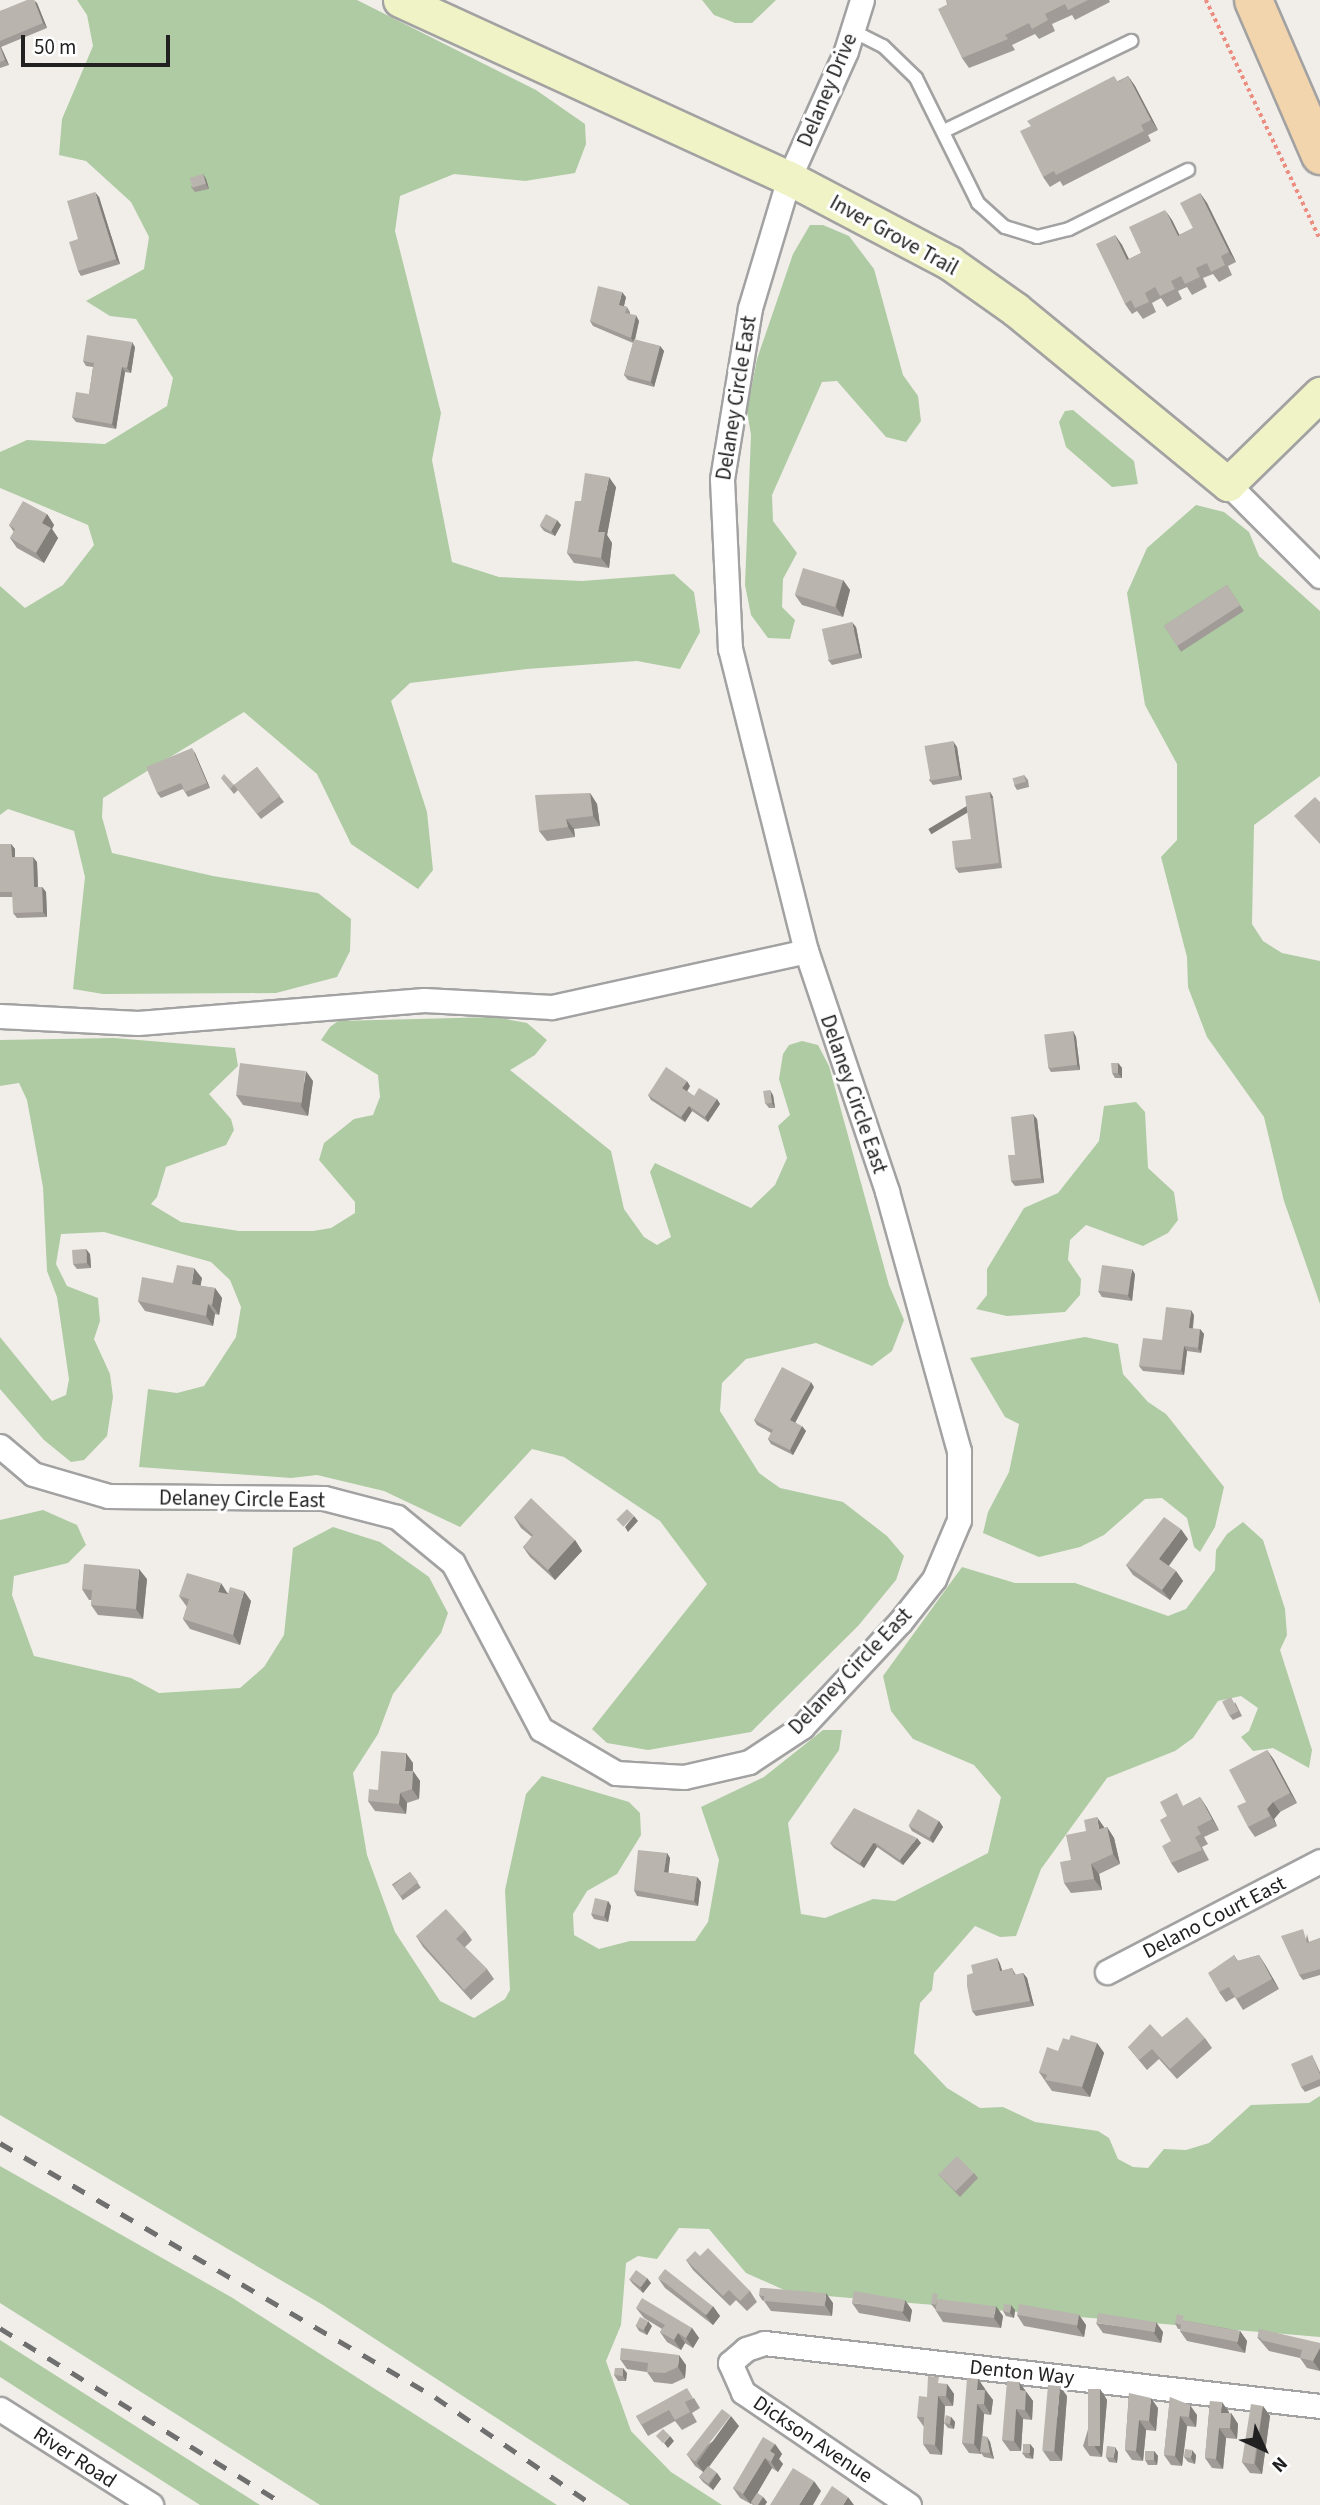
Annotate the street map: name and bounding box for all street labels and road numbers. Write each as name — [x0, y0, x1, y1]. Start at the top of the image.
street label: Delaney Drive — [792, 29, 862, 151]
street label: Inver Grove Trail — [826, 189, 962, 281]
street label: Delaney Circle East — [711, 314, 761, 482]
street label: Delaney Circle East — [815, 1011, 893, 1177]
street label: Delaney Circle East — [159, 1485, 325, 1513]
street label: Delaney Circle East — [783, 1602, 917, 1740]
street label: Delano Court East — [1138, 1870, 1290, 1964]
street label: Denton Way — [968, 2354, 1076, 2390]
street label: Dickson Avenue — [748, 2390, 878, 2488]
street label: River Road — [29, 2421, 121, 2493]

